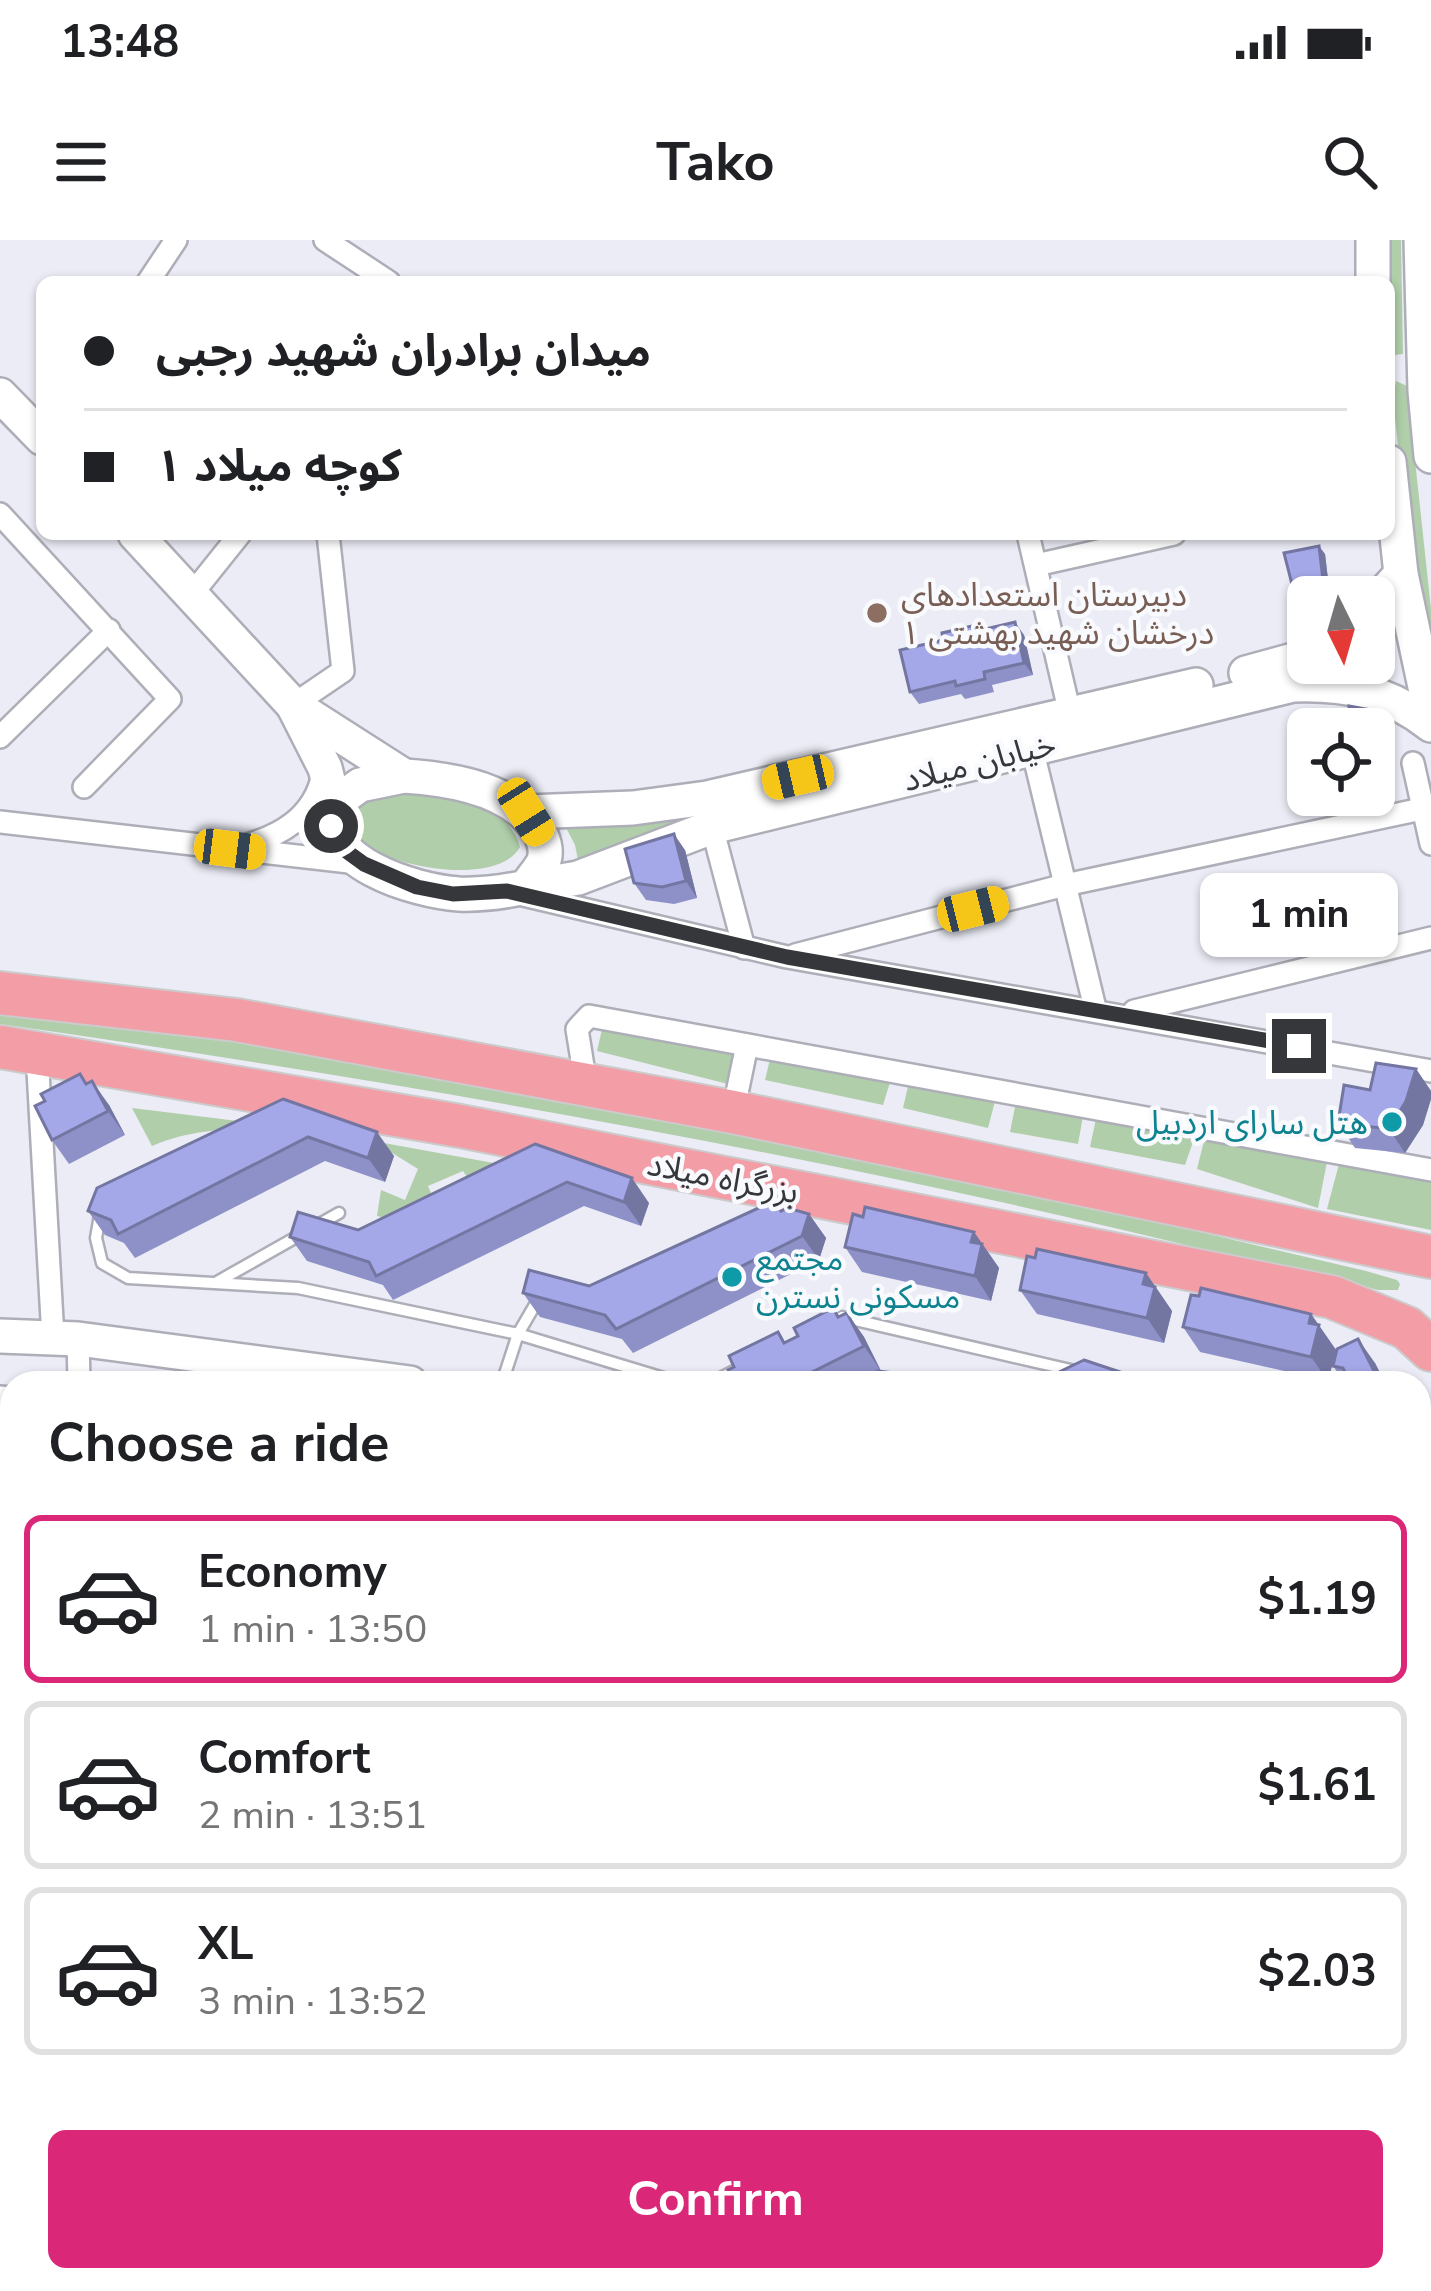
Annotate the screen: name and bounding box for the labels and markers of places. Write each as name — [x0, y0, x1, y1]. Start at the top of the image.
place label: دبیرستان استعدادهای درخشان شهید بهشتی ۱ — [901, 573, 1214, 656]
marker: دبیرستان استعدادهای درخشان شهید بهشتی ۱ — [864, 600, 890, 626]
place label: هتل سارای اردبیل — [1136, 1101, 1368, 1146]
marker: هتل سارای اردبیل — [1379, 1109, 1405, 1135]
place label: مجتمع مسکونی نسترن — [756, 1237, 960, 1320]
marker: مجتمع مسکونی نسترن — [719, 1264, 745, 1290]

